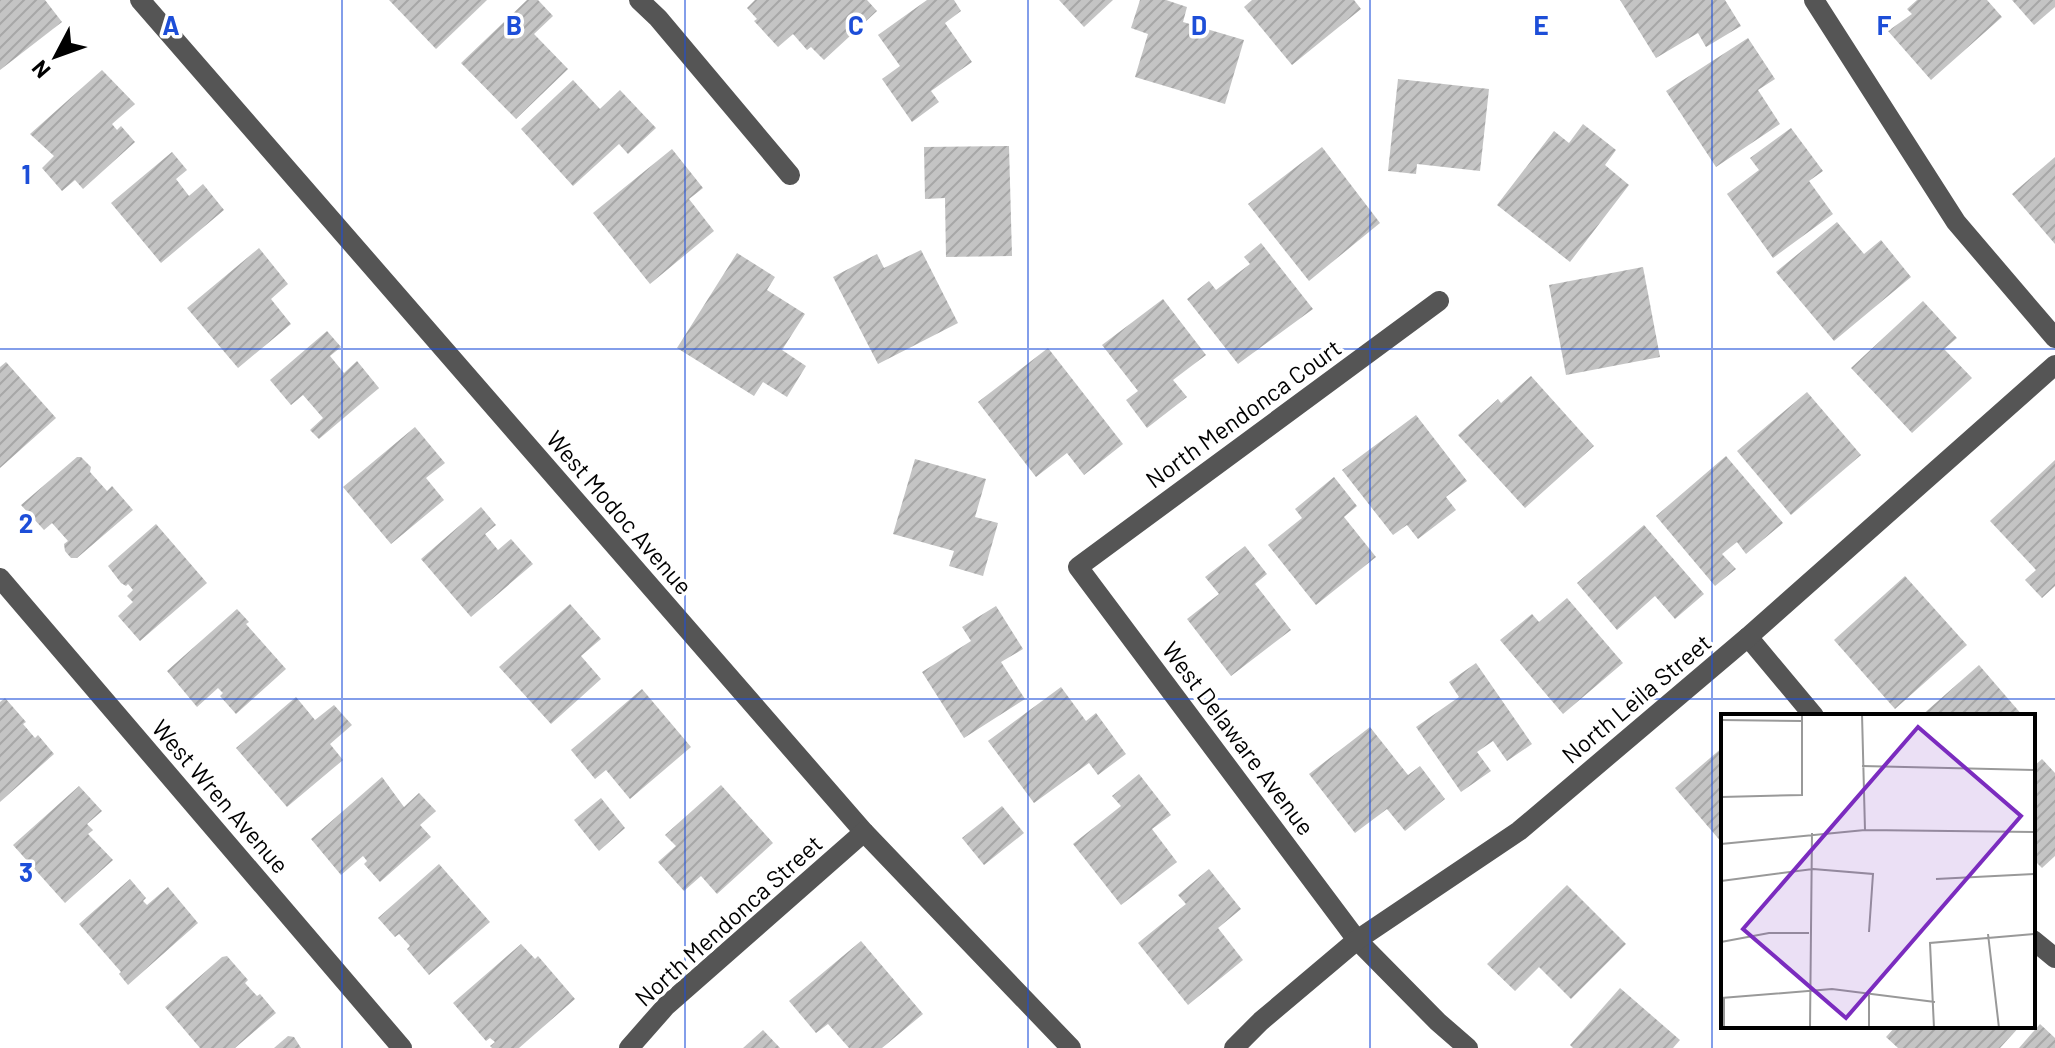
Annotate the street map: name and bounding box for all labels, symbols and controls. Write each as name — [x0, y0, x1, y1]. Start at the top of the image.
text: A — [162, 9, 180, 40]
text: B — [506, 9, 522, 40]
text: C — [848, 9, 864, 40]
text: D — [1191, 9, 1207, 40]
text: E — [1533, 9, 1549, 40]
text: F — [1877, 9, 1892, 40]
north arrow — [16, 16, 96, 96]
text: N — [26, 56, 55, 84]
text: 1 — [21, 158, 31, 189]
street label: North Mendonca Court — [1140, 332, 1346, 494]
street label: West Modoc Avenue — [541, 424, 699, 600]
text: 2 — [19, 507, 33, 538]
street label: North Leila Street — [1556, 627, 1716, 769]
street label: West Delaware Avenue — [1157, 636, 1321, 840]
street label: West Wren Avenue — [146, 713, 296, 879]
inset map — [1721, 714, 2035, 1028]
street label: North Mendonca Street — [629, 828, 827, 1012]
text: 3 — [19, 856, 33, 887]

